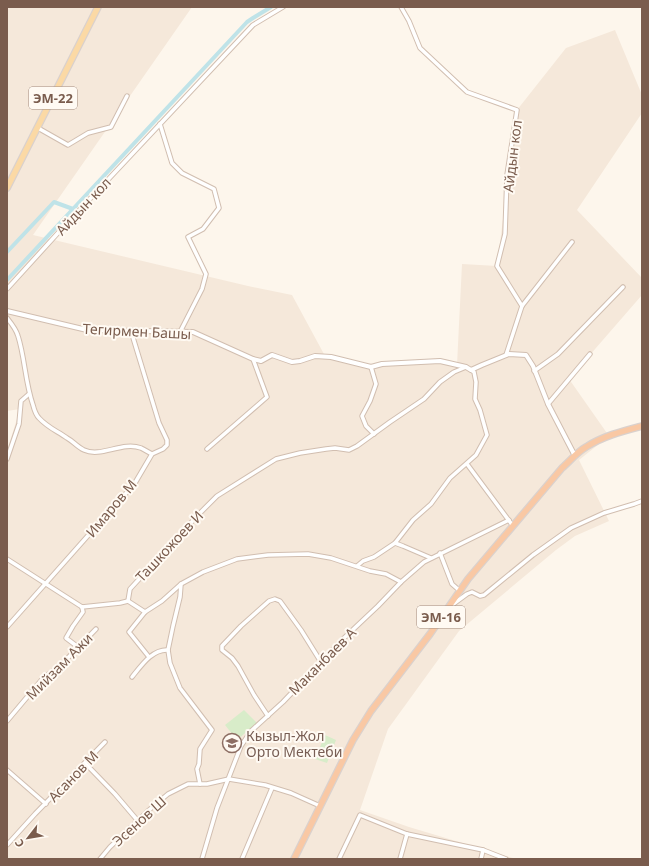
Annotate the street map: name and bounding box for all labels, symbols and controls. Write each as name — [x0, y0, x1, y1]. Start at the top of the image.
road number: ЭМ-22 — [29, 87, 77, 109]
street label: Айдын кол — [498, 119, 526, 193]
street label: Айдын кол — [51, 173, 115, 239]
street label: Тегирмен Башы — [82, 319, 192, 343]
street label: Имаров М — [81, 475, 141, 541]
street label: Ташкожоев И — [131, 506, 207, 586]
road number: ЭМ-16 — [417, 606, 465, 628]
street label: Маканбаев А — [284, 623, 360, 699]
street label: Мийзам Ажи — [21, 628, 97, 704]
place label: Кызыл-Жол Орто Мектеби — [246, 726, 342, 761]
school or university icon: Кызыл-Жол Орто Мектеби — [221, 732, 243, 754]
street label: Асанов М — [44, 746, 102, 806]
street label: Эсенов Ш — [108, 792, 170, 850]
north arrow — [8, 818, 48, 858]
text: С — [11, 836, 27, 850]

